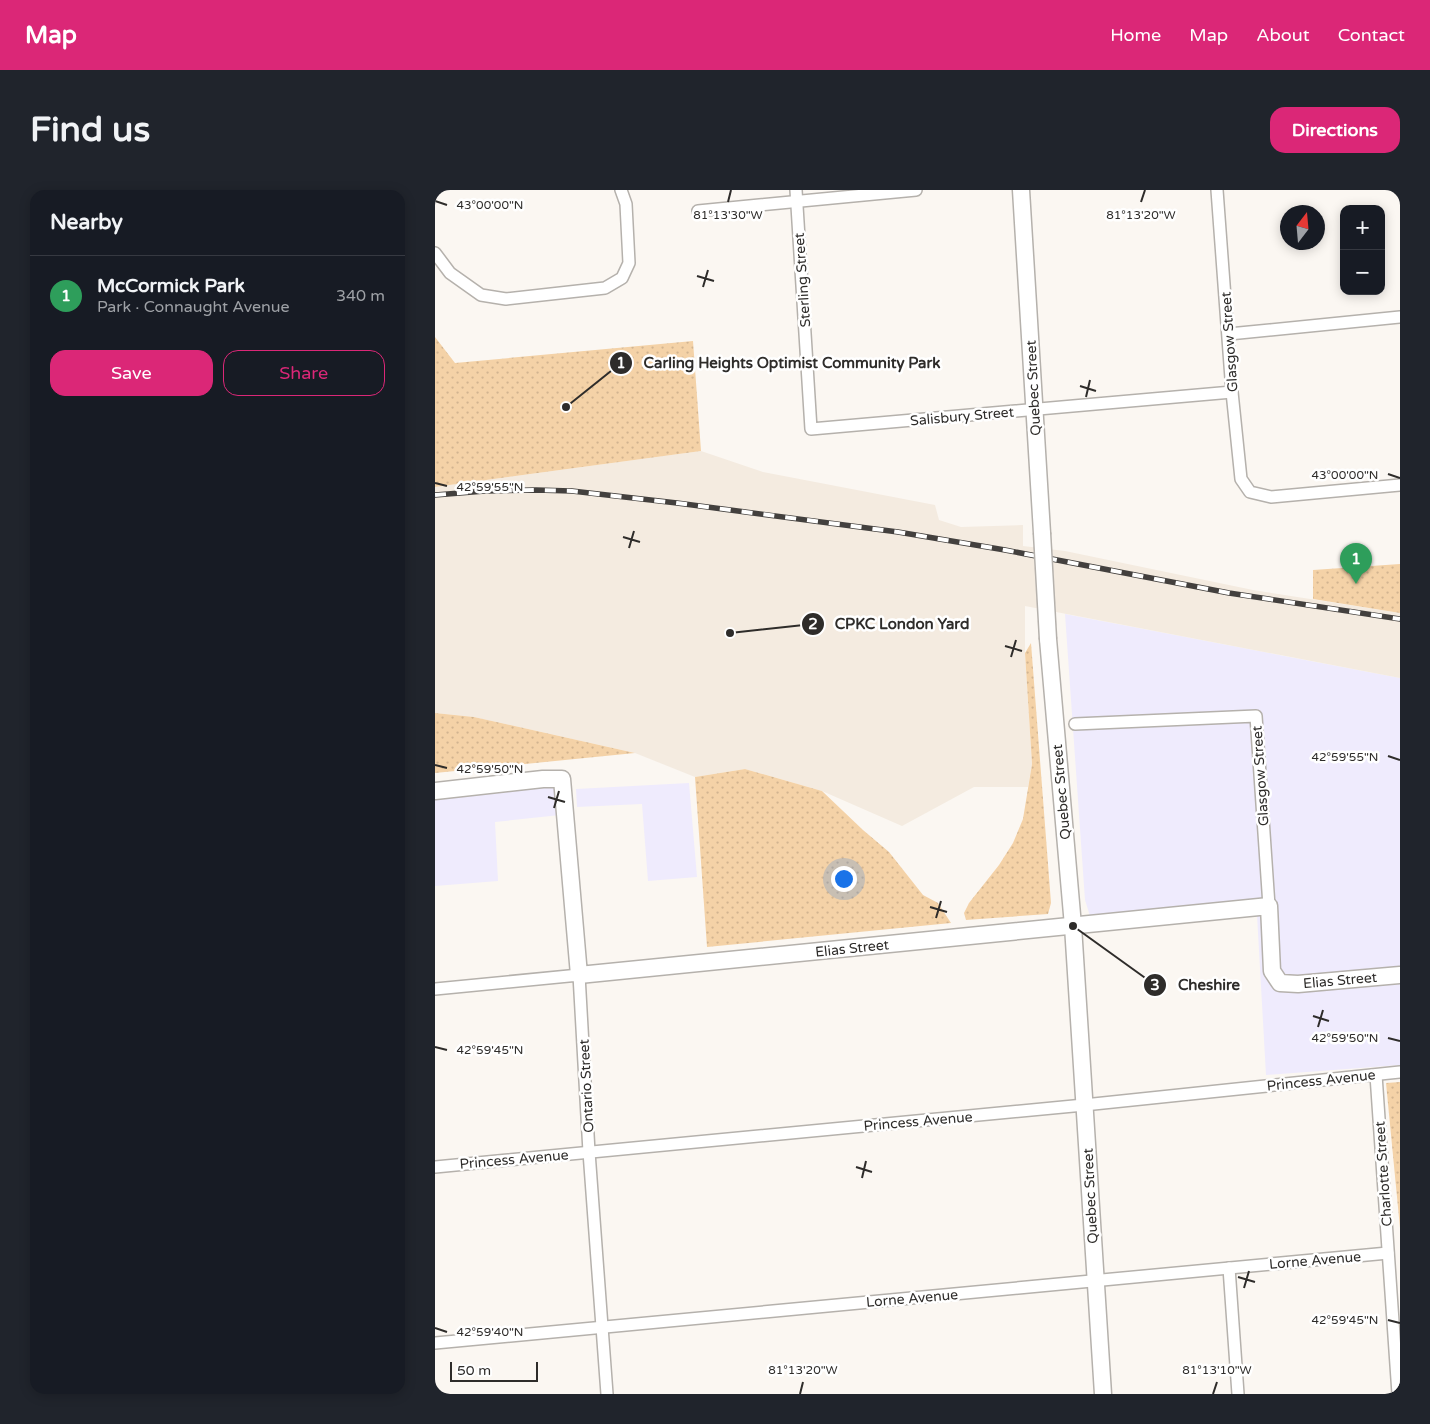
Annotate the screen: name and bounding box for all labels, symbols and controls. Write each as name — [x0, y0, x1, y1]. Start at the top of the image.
text: Map — [25, 21, 77, 50]
text: Home — [1110, 24, 1161, 46]
text: Map — [1189, 24, 1228, 46]
text: About — [1256, 24, 1310, 46]
text: Contact — [1338, 24, 1405, 46]
button: Directions — [1270, 107, 1400, 153]
text: Find us — [30, 109, 150, 151]
text: 43°00'00"N — [457, 198, 524, 212]
north arrow — [1280, 205, 1325, 250]
map controls — [1340, 205, 1385, 295]
button: + — [1340, 205, 1385, 250]
text: 81°13'30"W — [693, 208, 763, 222]
text: 81°13'20"W — [1106, 208, 1176, 222]
text: Nearby — [50, 210, 123, 235]
street label: Sterling Street — [791, 231, 814, 328]
button: − — [1340, 250, 1385, 295]
text: McCormick Park — [97, 275, 245, 297]
text: 1 — [61, 286, 71, 306]
text: 340 m — [336, 286, 385, 306]
street label: Glasgow Street — [1217, 291, 1241, 393]
text: Park · Connaught Avenue — [97, 297, 290, 317]
street label: Quebec Street — [1022, 339, 1044, 436]
callout: Carling Heights Optimist Community Park — [608, 348, 950, 378]
button: Save — [50, 350, 213, 396]
button: Share — [223, 350, 385, 396]
text: 1 — [616, 354, 626, 372]
text: Carling Heights Optimist Community Park — [644, 354, 940, 373]
street label: Salisbury Street — [909, 403, 1015, 430]
text: 43°00'00"N — [1312, 468, 1379, 482]
text: 42°59'55"N — [457, 480, 524, 494]
pin: 1 — [1340, 543, 1372, 584]
callout: CPKC London Yard — [800, 609, 980, 639]
text: 2 — [808, 615, 818, 633]
text: CPKC London Yard — [835, 615, 969, 633]
street label: Glasgow Street — [1248, 725, 1272, 827]
street label: Quebec Street — [1049, 743, 1074, 840]
text: 42°59'55"N — [1312, 750, 1379, 764]
text: 42°59'50"N — [457, 762, 524, 776]
your location — [831, 866, 857, 892]
street label: Elias Street — [814, 936, 890, 961]
street label: Elias Street — [1302, 969, 1378, 992]
callout: Cheshire — [1143, 970, 1250, 1000]
text: 3 — [1150, 976, 1160, 994]
text: Cheshire — [1178, 976, 1241, 994]
text: 42°59'50"N — [1312, 1031, 1379, 1045]
street label: Ontario Street — [576, 1038, 597, 1133]
text: 42°59'45"N — [457, 1043, 524, 1057]
street label: Princess Avenue — [1266, 1066, 1376, 1095]
street label: Princess Avenue — [863, 1108, 973, 1135]
street label: Charlotte Street — [1371, 1120, 1396, 1227]
street label: Princess Avenue — [459, 1146, 569, 1173]
street label: Quebec Street — [1079, 1147, 1101, 1244]
street label: Lorne Avenue — [1268, 1248, 1362, 1273]
street label: Lorne Avenue — [865, 1286, 959, 1311]
text: 42°59'45"N — [1312, 1313, 1379, 1327]
text: 42°59'40"N — [457, 1325, 524, 1339]
scale bar — [450, 1359, 537, 1382]
text: 50 m — [457, 1362, 491, 1379]
text: 81°13'20"W — [768, 1363, 838, 1377]
text: 81°13'10"W — [1182, 1363, 1252, 1377]

